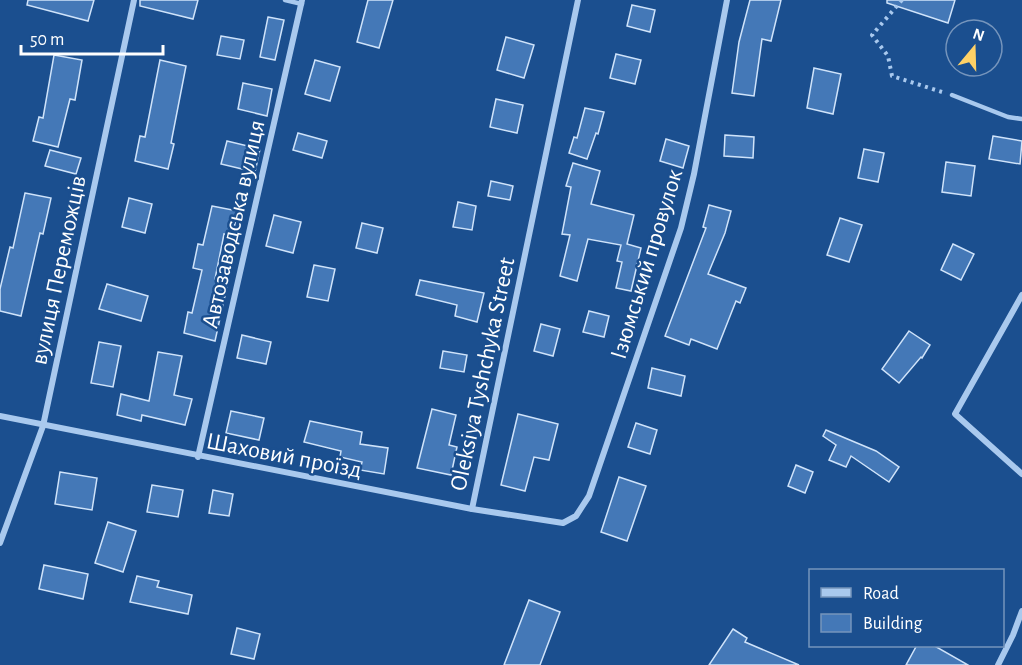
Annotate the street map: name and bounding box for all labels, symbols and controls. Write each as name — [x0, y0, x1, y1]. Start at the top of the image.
scale bar — [21, 18, 164, 56]
north arrow — [944, 18, 1004, 78]
text: N — [971, 25, 986, 44]
text: 50 m — [30, 31, 64, 49]
street label: Автозаводська вулиця — [198, 118, 270, 331]
street label: Ізюмський провулок — [607, 166, 687, 362]
street label: вулиця Переможців — [27, 173, 91, 367]
street label: Oleksiya Tyshchyka Street — [446, 255, 520, 493]
street label: Шаховий проїзд — [204, 429, 364, 483]
legend — [809, 569, 1004, 647]
text: Road — [863, 585, 899, 603]
text: Building — [863, 615, 923, 633]

